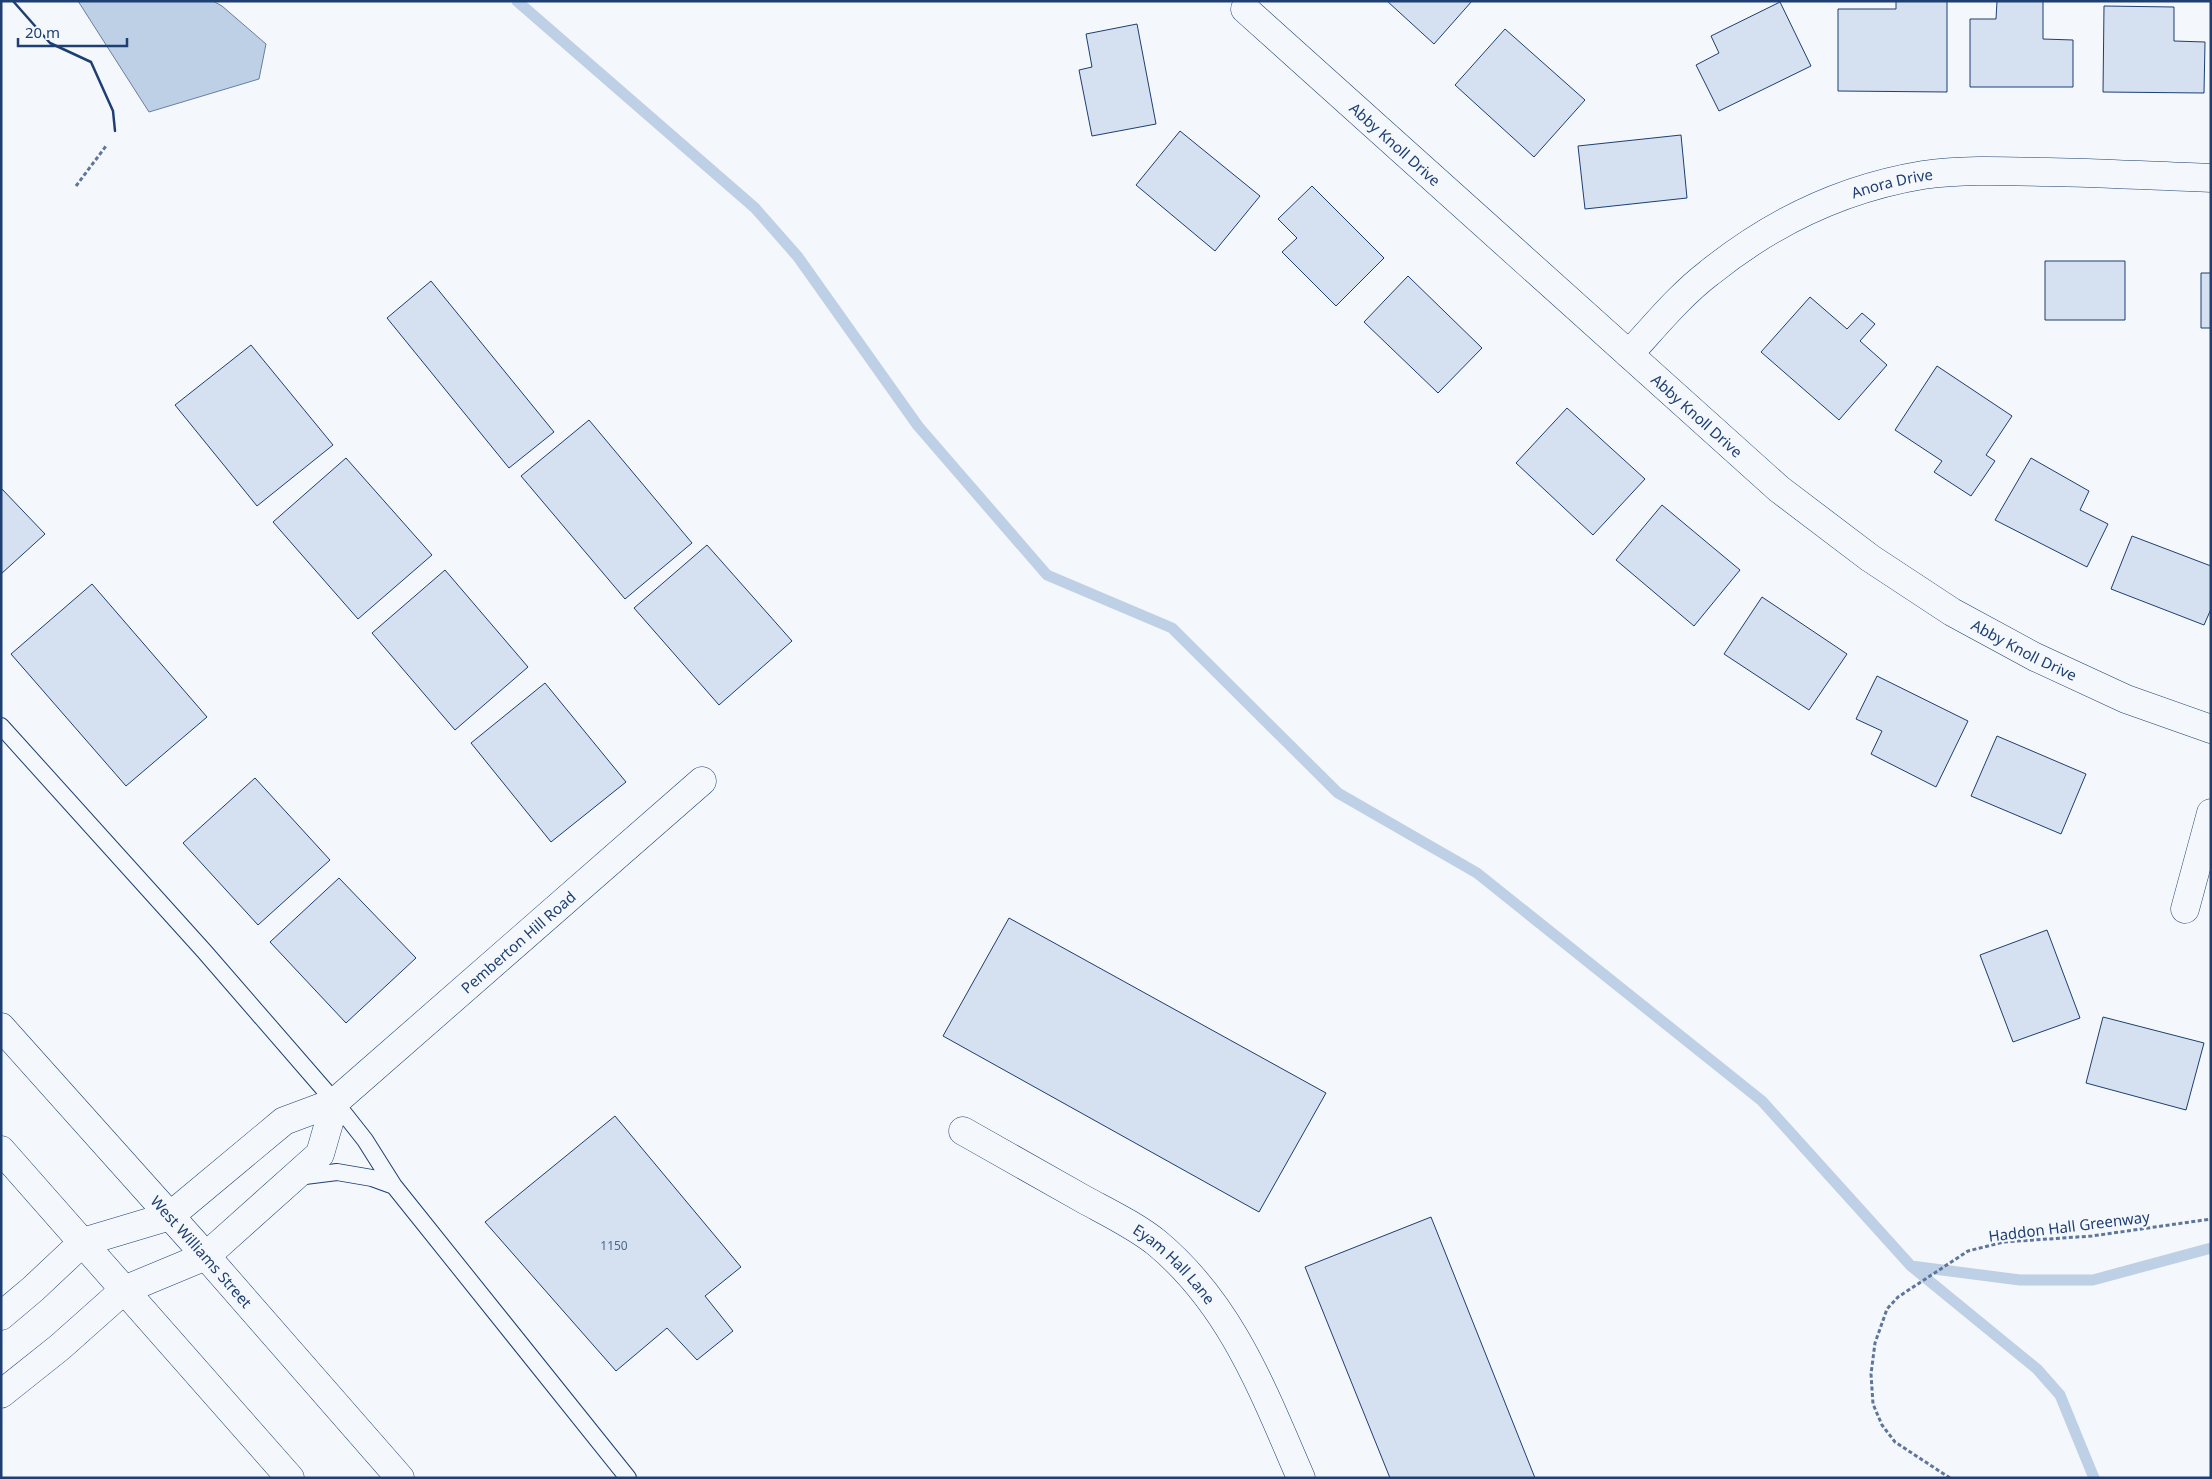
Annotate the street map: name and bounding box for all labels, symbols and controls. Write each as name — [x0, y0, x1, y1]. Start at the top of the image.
scale bar — [18, 15, 126, 47]
text: 20 m — [25, 22, 60, 42]
street label: Abby Knoll Drive — [1345, 98, 1445, 190]
street label: Anora Drive — [1849, 164, 1934, 203]
street label: Abby Knoll Drive — [1647, 369, 1747, 462]
street label: Abby Knoll Drive — [1968, 615, 2080, 685]
street label: Pemberton Hill Road — [457, 886, 580, 997]
street label: West Williams Street — [146, 1191, 257, 1312]
street label: Haddon Hall Greenway — [1987, 1206, 2151, 1246]
street label: Eyam Hall Lane — [1130, 1219, 1220, 1308]
house number: 1150 — [600, 1237, 628, 1254]

